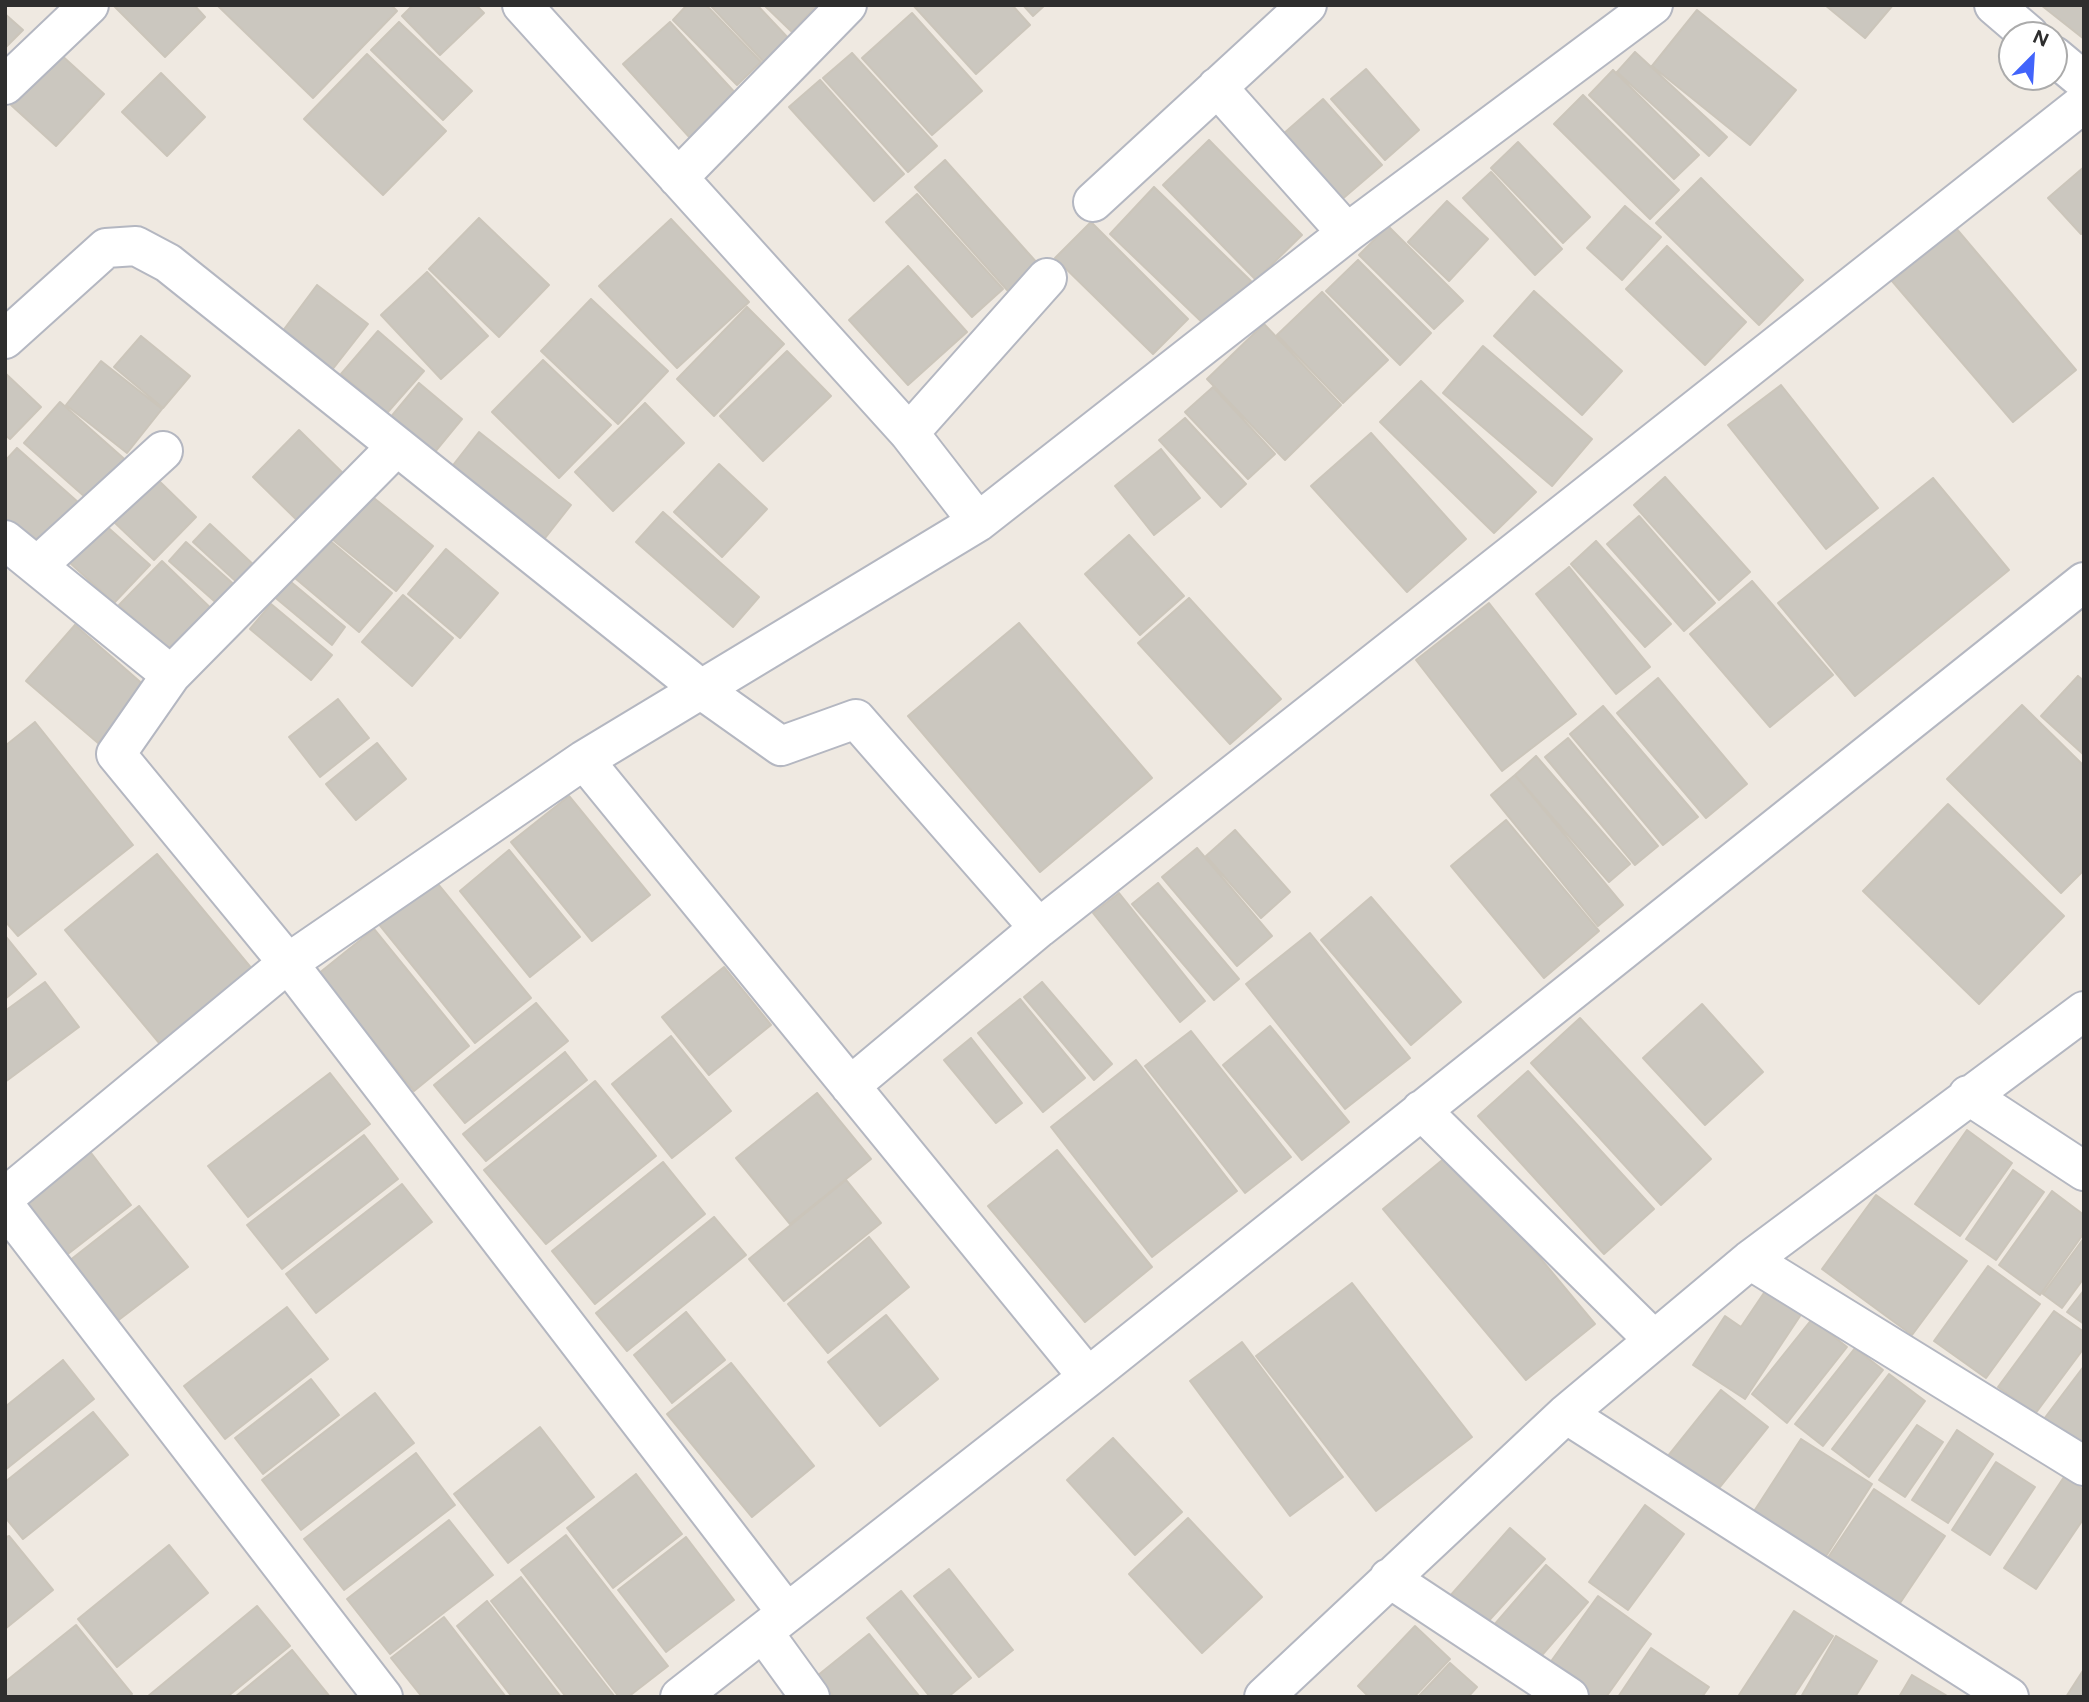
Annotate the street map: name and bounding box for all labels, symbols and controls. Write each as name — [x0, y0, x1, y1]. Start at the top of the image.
north arrow — [1998, 21, 2068, 91]
text: N — [2030, 25, 2052, 52]

